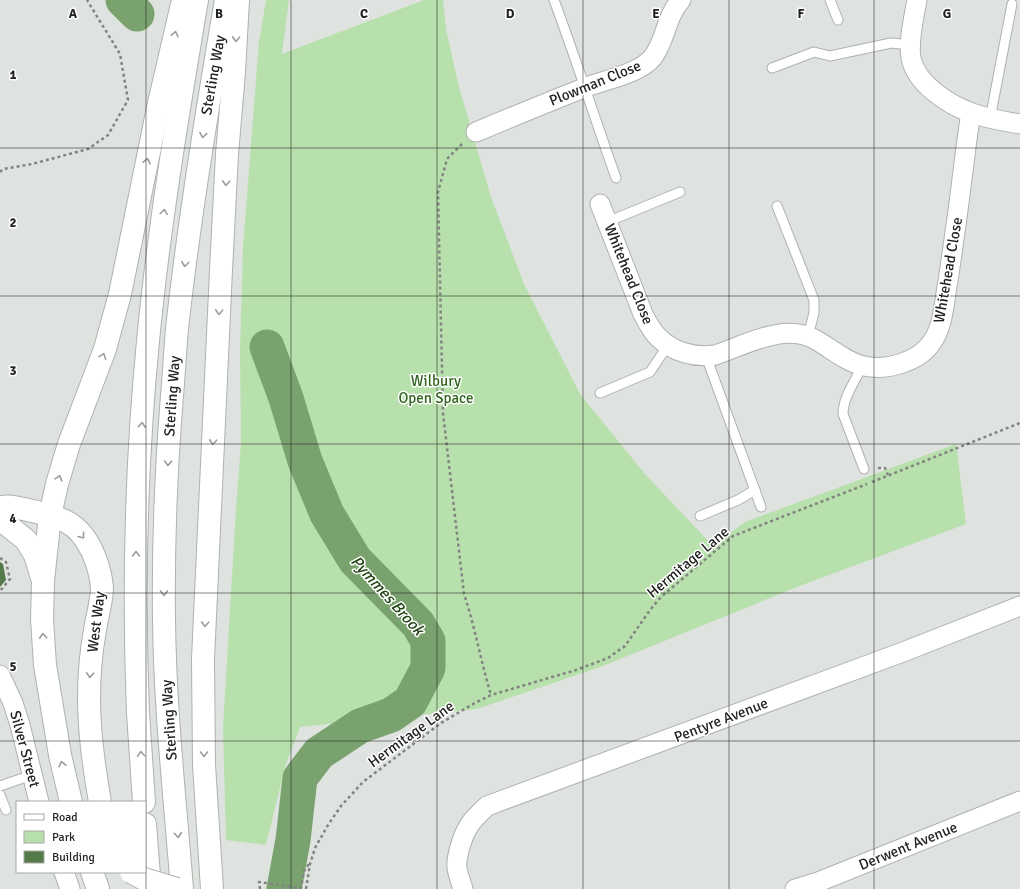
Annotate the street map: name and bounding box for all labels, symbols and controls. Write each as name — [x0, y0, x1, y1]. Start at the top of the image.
text: A — [69, 6, 78, 22]
text: B — [215, 6, 223, 22]
text: C — [360, 6, 368, 22]
text: D — [506, 6, 515, 22]
text: E — [652, 6, 660, 22]
text: F — [798, 6, 805, 22]
text: G — [943, 6, 951, 22]
one-way arrow — [171, 31, 179, 37]
street label: Sterling Way — [197, 34, 229, 116]
one-way arrow — [232, 36, 241, 42]
street label: Plowman Close — [546, 56, 644, 110]
text: 1 — [9, 67, 17, 83]
one-way arrow — [199, 132, 208, 138]
one-way arrow — [142, 157, 151, 164]
one-way arrow — [221, 180, 230, 186]
one-way arrow — [159, 209, 168, 215]
text: 2 — [9, 215, 17, 231]
street label: Whitehead Close — [930, 216, 966, 324]
street label: Whitehead Close — [601, 221, 657, 327]
one-way arrow — [180, 261, 189, 267]
one-way arrow — [215, 309, 223, 315]
one-way arrow — [98, 352, 106, 359]
street label: Sterling Way — [160, 355, 184, 437]
text: 3 — [9, 363, 17, 379]
park label: Wilbury Open Space — [398, 372, 474, 407]
one-way arrow — [138, 422, 147, 428]
one-way arrow — [209, 439, 218, 445]
one-way arrow — [163, 460, 172, 466]
one-way arrow — [54, 475, 63, 482]
text: 4 — [9, 511, 17, 527]
street label: Hermitage Lane — [643, 522, 733, 602]
one-way arrow — [77, 532, 84, 539]
one-way arrow — [132, 551, 140, 557]
water label: Pymmes Brook — [346, 552, 430, 641]
street label: West Way — [83, 590, 109, 654]
one-way arrow — [160, 590, 168, 596]
one-way arrow — [200, 621, 209, 627]
one-way arrow — [39, 633, 47, 639]
text: 5 — [9, 659, 17, 675]
one-way arrow — [86, 672, 95, 678]
street label: Sterling Way — [157, 679, 181, 761]
street label: Pentyre Avenue — [672, 694, 770, 746]
street label: Hermitage Lane — [365, 697, 457, 771]
street label: Silver Street — [6, 709, 44, 789]
one-way arrow — [137, 751, 145, 757]
one-way arrow — [200, 751, 208, 757]
one-way arrow — [58, 761, 67, 768]
legend — [16, 801, 146, 873]
text: Road — [52, 810, 78, 825]
street label: Derwent Avenue — [856, 818, 960, 874]
text: Park — [52, 830, 75, 845]
one-way arrow — [173, 832, 182, 838]
text: Building — [52, 850, 95, 865]

